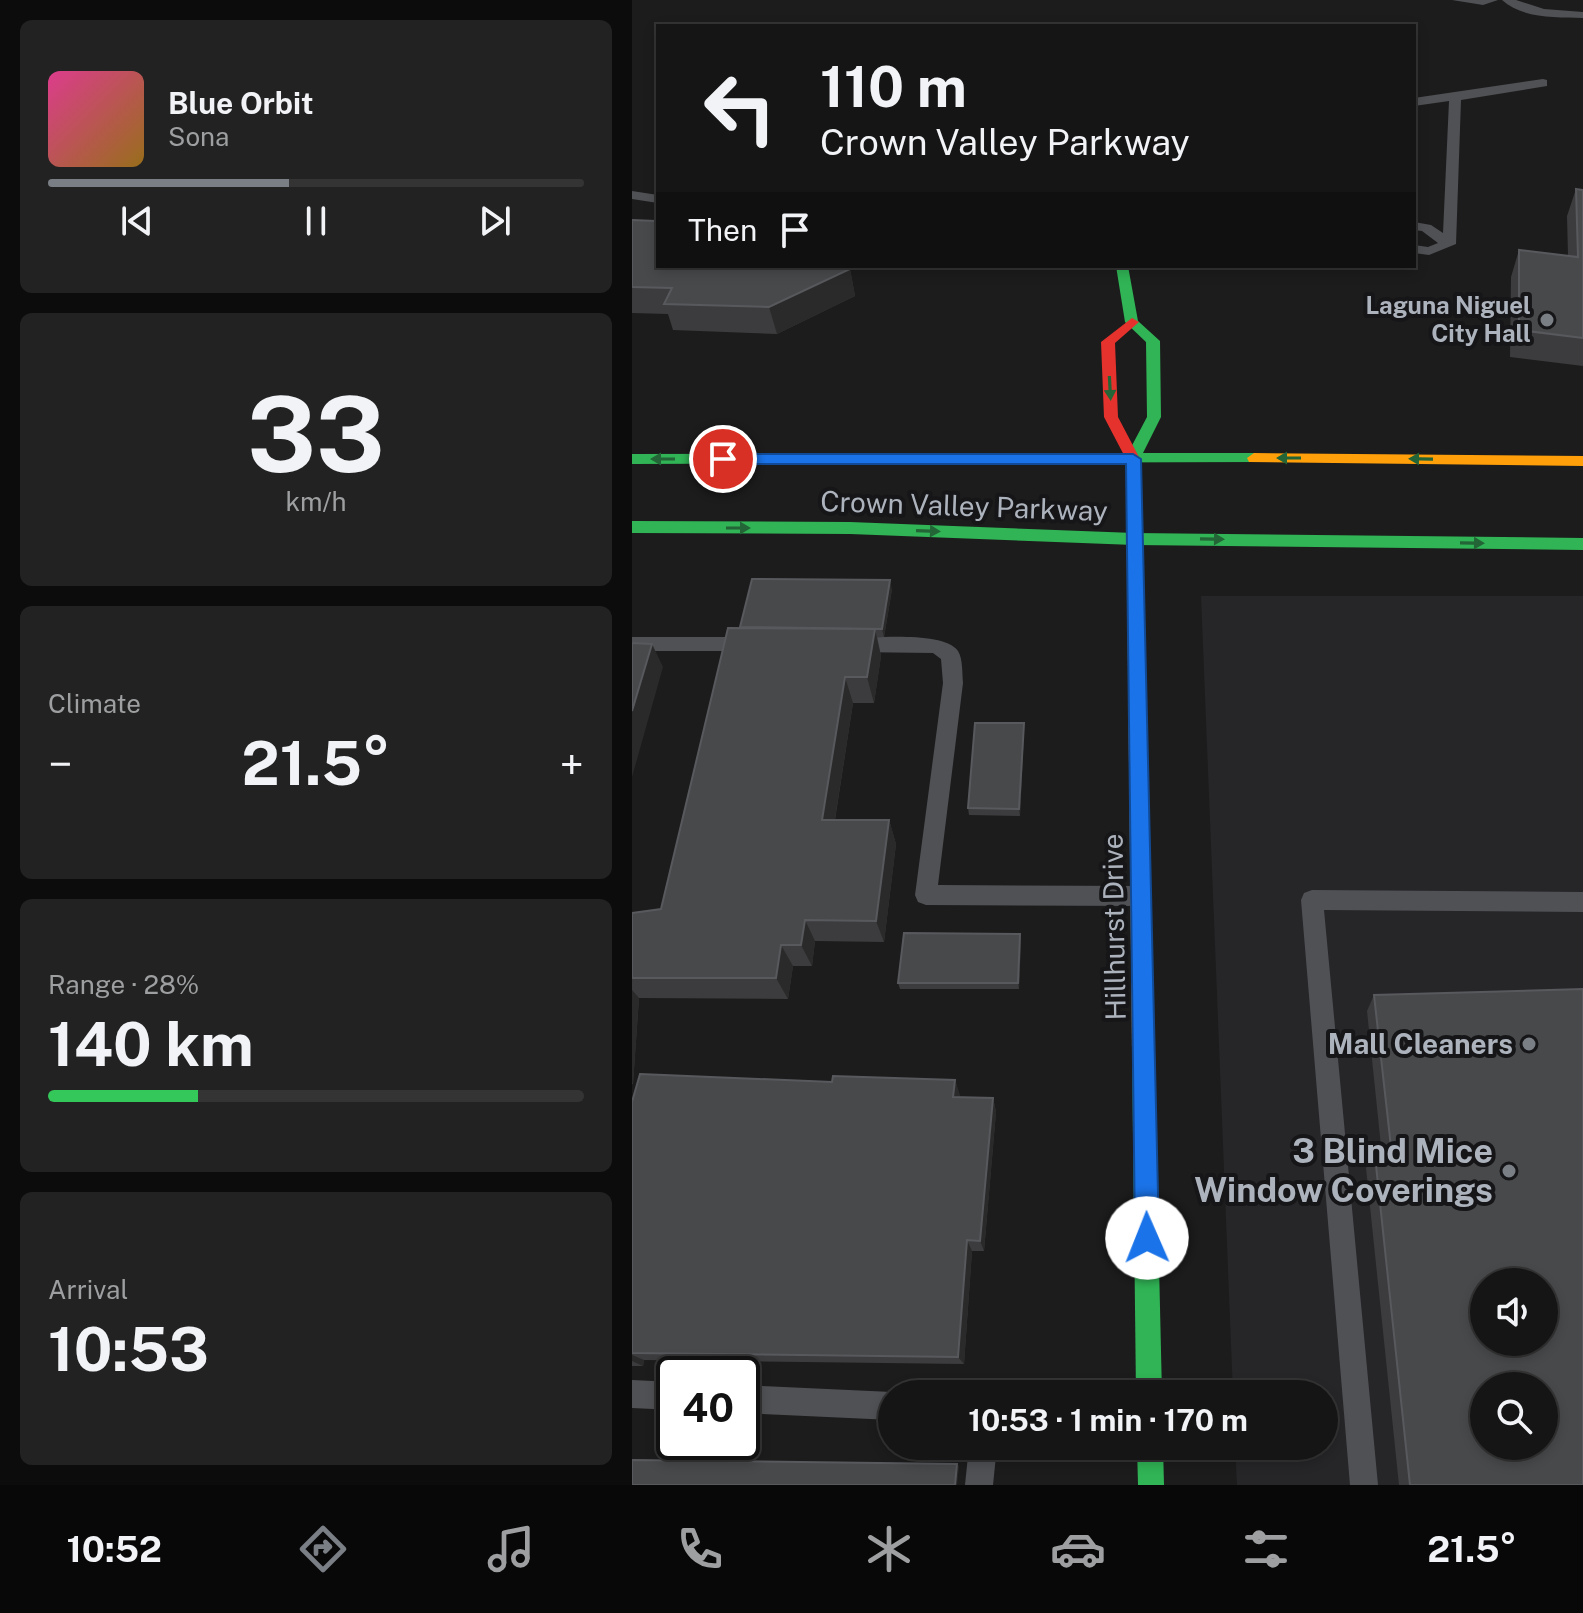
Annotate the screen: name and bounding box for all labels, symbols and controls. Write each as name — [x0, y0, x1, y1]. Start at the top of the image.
text: 110 m — [820, 54, 967, 120]
icon: left — [688, 56, 792, 160]
text: Blue Orbit — [168, 85, 314, 121]
text: Sona — [168, 121, 229, 152]
text: Crown Valley Parkway — [820, 121, 1190, 163]
icon: previous — [115, 199, 159, 243]
icon: pause — [294, 199, 338, 243]
icon: next — [473, 199, 517, 243]
icon: arrive — [773, 208, 817, 252]
text: Then — [688, 212, 757, 248]
place label: Laguna Niguel City Hall — [1365, 291, 1531, 347]
marker: Laguna Niguel City Hall — [1538, 311, 1556, 329]
text: 33 — [247, 373, 385, 495]
one-way arrow — [1104, 375, 1117, 400]
pin — [689, 425, 757, 493]
icon: arrive — [701, 437, 745, 481]
one-way arrow — [1276, 452, 1301, 464]
one-way arrow — [1408, 452, 1433, 465]
one-way arrow — [650, 453, 675, 465]
street label: Crown Valley Parkway — [820, 484, 1108, 527]
text: km/h — [285, 486, 347, 517]
one-way arrow — [726, 522, 751, 534]
one-way arrow — [916, 525, 941, 538]
one-way arrow — [1200, 533, 1225, 545]
one-way arrow — [1460, 537, 1485, 549]
text: Climate — [48, 688, 141, 719]
text: 21.5° — [242, 728, 390, 799]
text: − — [48, 738, 72, 790]
text: + — [560, 738, 584, 790]
street label: Hillhurst Drive — [1095, 833, 1132, 1021]
text: Range · 28% — [48, 969, 199, 1000]
text: 140 km — [48, 1009, 254, 1080]
place label: Mall Cleaners — [1328, 1027, 1513, 1060]
marker: Mall Cleaners — [1520, 1035, 1538, 1053]
place label: 3 Blind Mice Window Coverings — [1194, 1131, 1493, 1210]
marker: 3 Blind Mice Window Coverings — [1500, 1162, 1518, 1180]
position arrow — [1105, 1196, 1189, 1280]
map controls — [1470, 1268, 1558, 1460]
button: sound — [1470, 1268, 1558, 1356]
text: Arrival — [48, 1274, 128, 1305]
text: 10:53 — [48, 1314, 209, 1385]
speed limit sign: 40 — [656, 1356, 760, 1460]
button: search — [1470, 1372, 1558, 1460]
text: 10:53 · 1 min · 170 m — [968, 1402, 1248, 1438]
icon: directions — [295, 1521, 351, 1577]
icon: music — [483, 1521, 539, 1577]
icon: phone — [672, 1521, 728, 1577]
icon: climate — [861, 1521, 917, 1577]
icon: car — [1050, 1521, 1106, 1577]
icon: filters — [1238, 1521, 1294, 1577]
text: 10:52 — [66, 1528, 162, 1570]
text: 21.5° — [1427, 1528, 1517, 1570]

